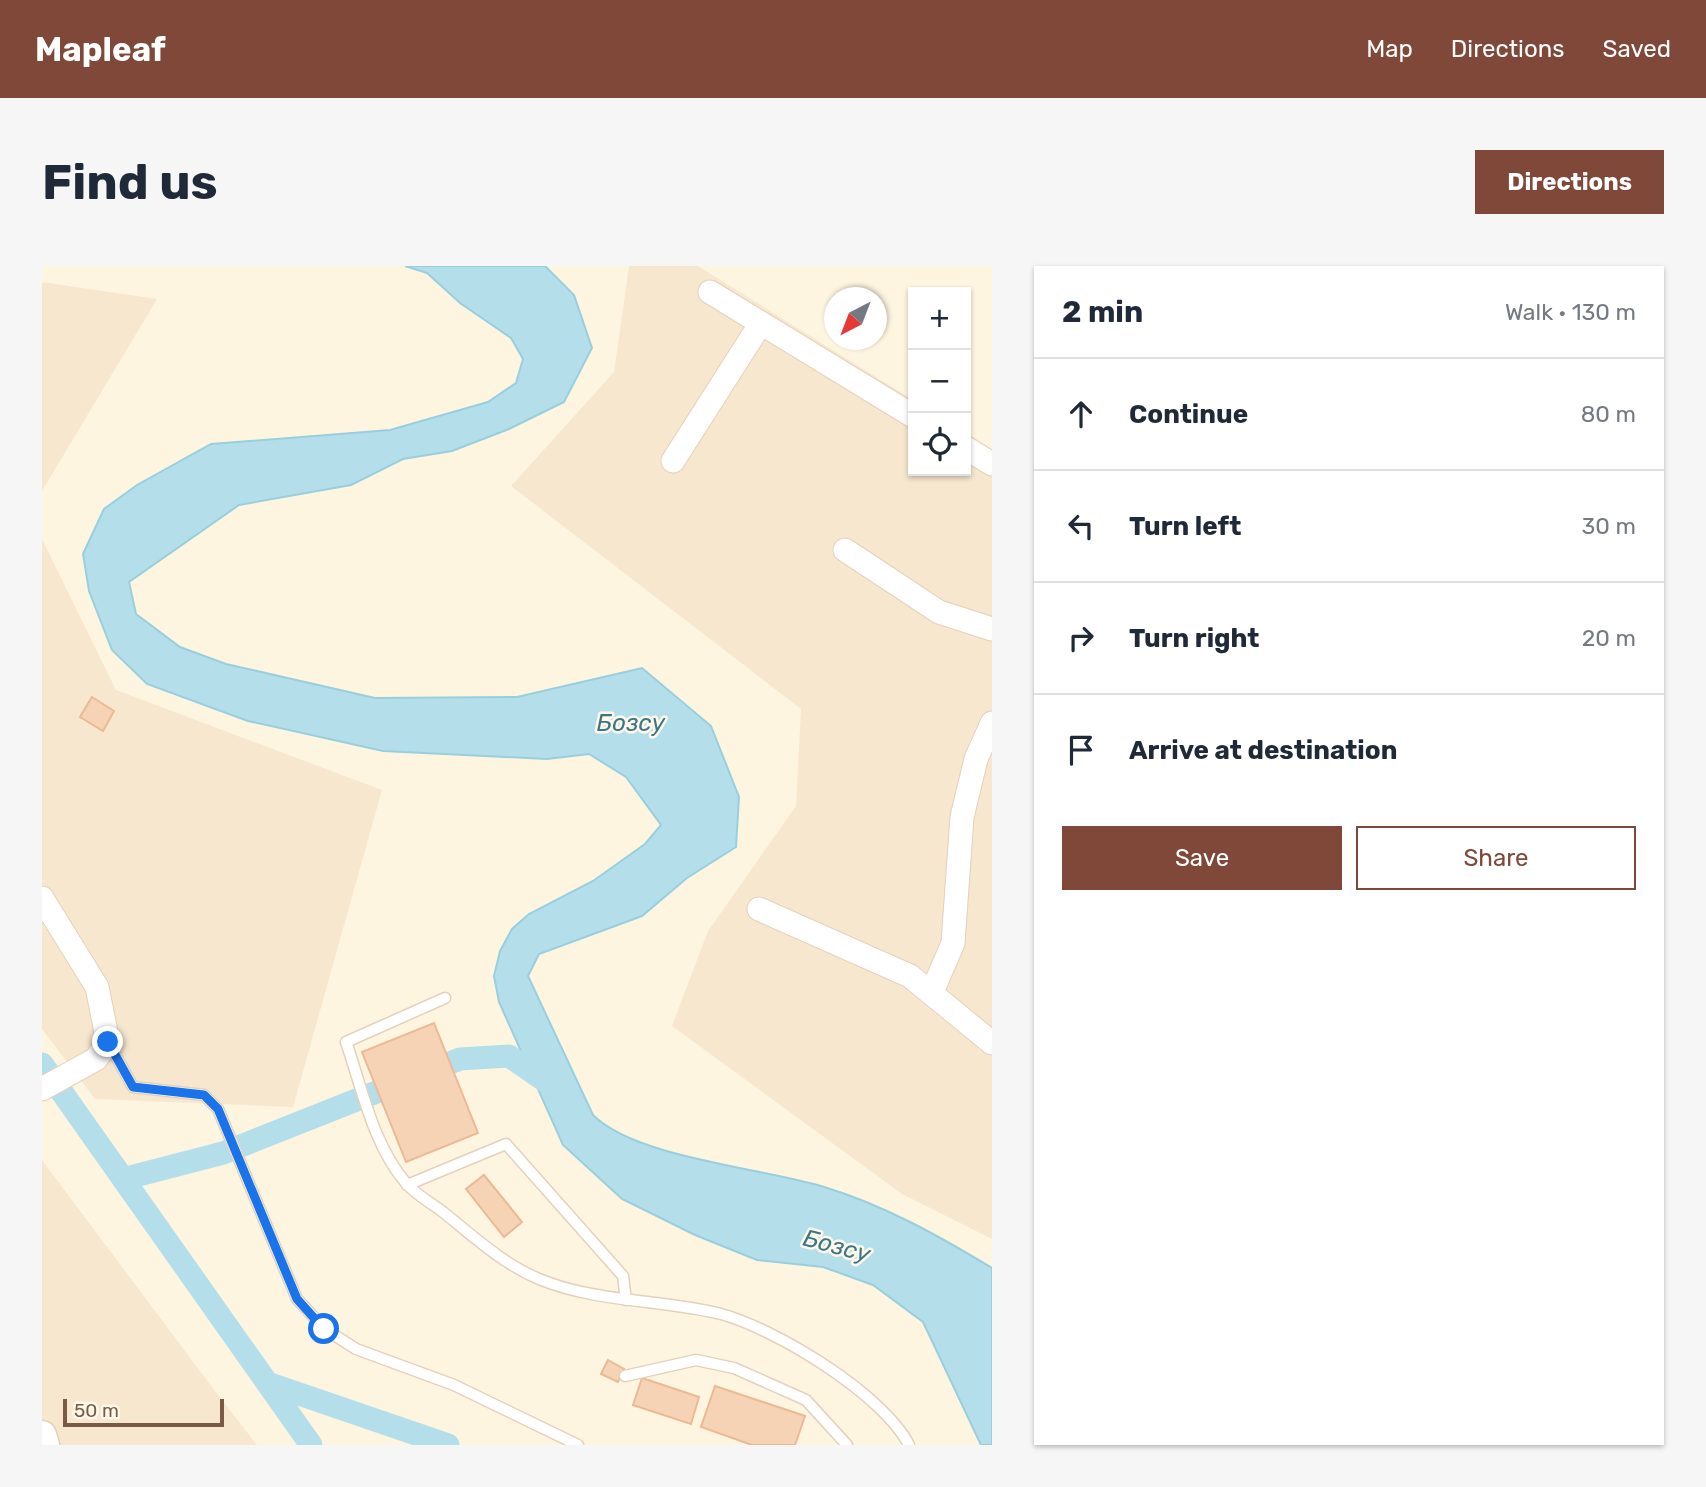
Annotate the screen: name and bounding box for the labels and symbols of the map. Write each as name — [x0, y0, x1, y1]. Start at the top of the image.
north arrow — [824, 287, 887, 350]
water label: Бозсу — [597, 709, 666, 737]
route end — [92, 1026, 123, 1057]
water label: Бозсу — [800, 1224, 874, 1269]
route start — [308, 1313, 339, 1344]
scale bar — [63, 1396, 224, 1428]

